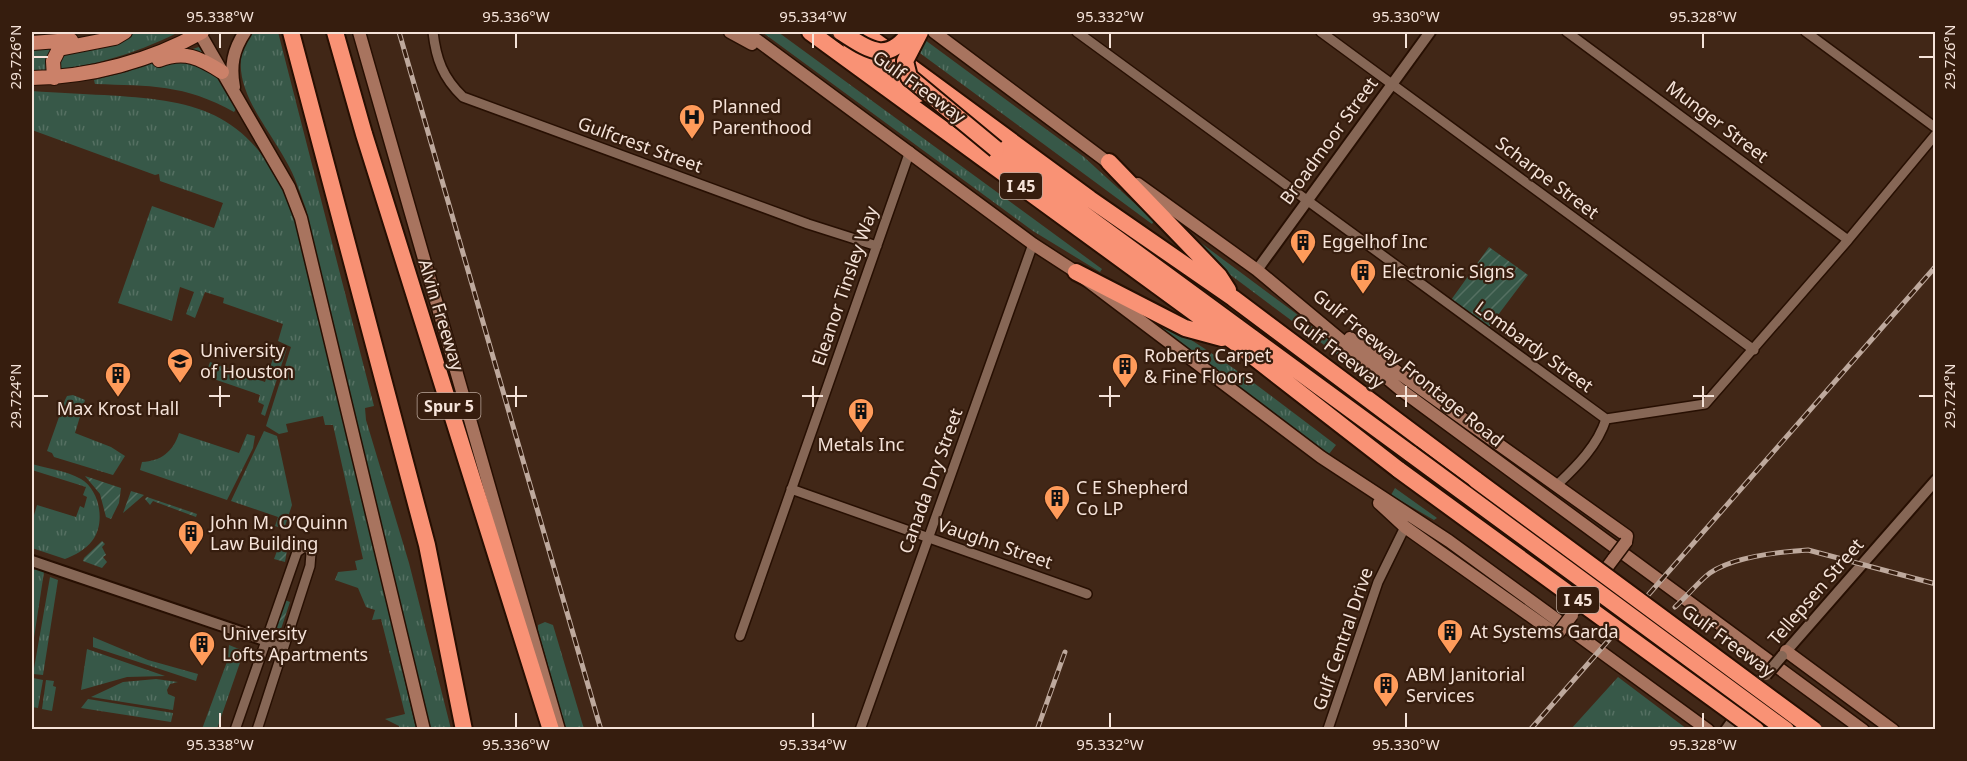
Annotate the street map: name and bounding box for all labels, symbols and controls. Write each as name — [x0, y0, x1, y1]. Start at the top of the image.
text: 95.338°W — [186, 6, 254, 26]
text: 95.336°W — [482, 6, 550, 26]
text: 95.334°W — [779, 6, 847, 26]
text: 95.332°W — [1076, 6, 1144, 26]
text: 95.330°W — [1372, 6, 1440, 26]
text: 95.328°W — [1669, 6, 1737, 26]
text: 29.726°N — [5, 25, 25, 89]
text: 29.726°N — [1939, 25, 1959, 89]
street label: Gulf Freeway — [868, 44, 972, 129]
street label: Broadmoor Street — [1274, 72, 1383, 209]
street label: Munger Street — [1662, 75, 1774, 168]
place label: Planned Parenthood — [712, 94, 812, 139]
hospital icon: Planned Parenthood — [677, 102, 707, 140]
street label: Gulfcrest Street — [575, 110, 706, 178]
street label: Scharpe Street — [1491, 131, 1604, 224]
road number: I 45 — [1000, 173, 1042, 199]
street label: Eleanor Tinsley Way — [805, 202, 883, 369]
building icon: Eggelhof Inc — [1288, 227, 1318, 265]
place label: Eggelhof Inc — [1322, 229, 1428, 253]
street label: Alvin Freeway — [414, 256, 471, 374]
building icon: Electronic Signs — [1348, 257, 1378, 295]
place label: Electronic Signs — [1382, 259, 1514, 283]
street label: Gulf Freeway Frontage Road — [1308, 283, 1509, 452]
street label: Lombardy Street — [1471, 295, 1599, 398]
street label: Gulf Freeway — [1288, 309, 1390, 394]
place label: University of Houston — [200, 338, 294, 383]
place label: Roberts Carpet & Fine Floors — [1144, 343, 1272, 388]
school or university icon: University of Houston — [165, 346, 195, 384]
building icon: Roberts Carpet & Fine Floors — [1110, 351, 1140, 389]
building icon: Max Krost Hall — [103, 360, 133, 398]
text: 29.724°N — [5, 364, 25, 428]
text: 29.724°N — [1939, 364, 1959, 428]
road number: Spur 5 — [418, 393, 480, 419]
place label: Max Krost Hall — [57, 396, 179, 420]
building icon: Metals Inc — [846, 396, 876, 434]
street label: Canada Dry Street — [893, 404, 968, 557]
place label: Metals Inc — [818, 432, 905, 456]
place label: C E Shepherd Co LP — [1076, 475, 1188, 520]
building icon: C E Shepherd Co LP — [1042, 483, 1072, 521]
place label: John M. O’Quinn Law Building — [208, 510, 348, 555]
street label: Vaughn Street — [935, 512, 1056, 574]
building icon: John M. O’Quinn Law Building — [176, 518, 206, 556]
street label: Tellepsen Street — [1762, 532, 1869, 650]
street label: Gulf Central Drive — [1306, 564, 1378, 713]
road number: I 45 — [1557, 587, 1599, 613]
street label: Gulf Freeway — [1677, 598, 1781, 683]
building icon: At Systems Garda — [1435, 617, 1465, 655]
place label: At Systems Garda — [1470, 619, 1619, 643]
place label: University Lofts Apartments — [222, 621, 368, 666]
building icon: University Lofts Apartments — [187, 629, 217, 667]
place label: ABM Janitorial Services — [1406, 662, 1525, 707]
building icon: ABM Janitorial Services — [1371, 670, 1401, 708]
text: 95.338°W — [186, 734, 254, 754]
text: 95.336°W — [482, 734, 550, 754]
text: 95.334°W — [779, 734, 847, 754]
text: 95.332°W — [1076, 734, 1144, 754]
text: 95.330°W — [1372, 734, 1440, 754]
text: 95.328°W — [1669, 734, 1737, 754]

